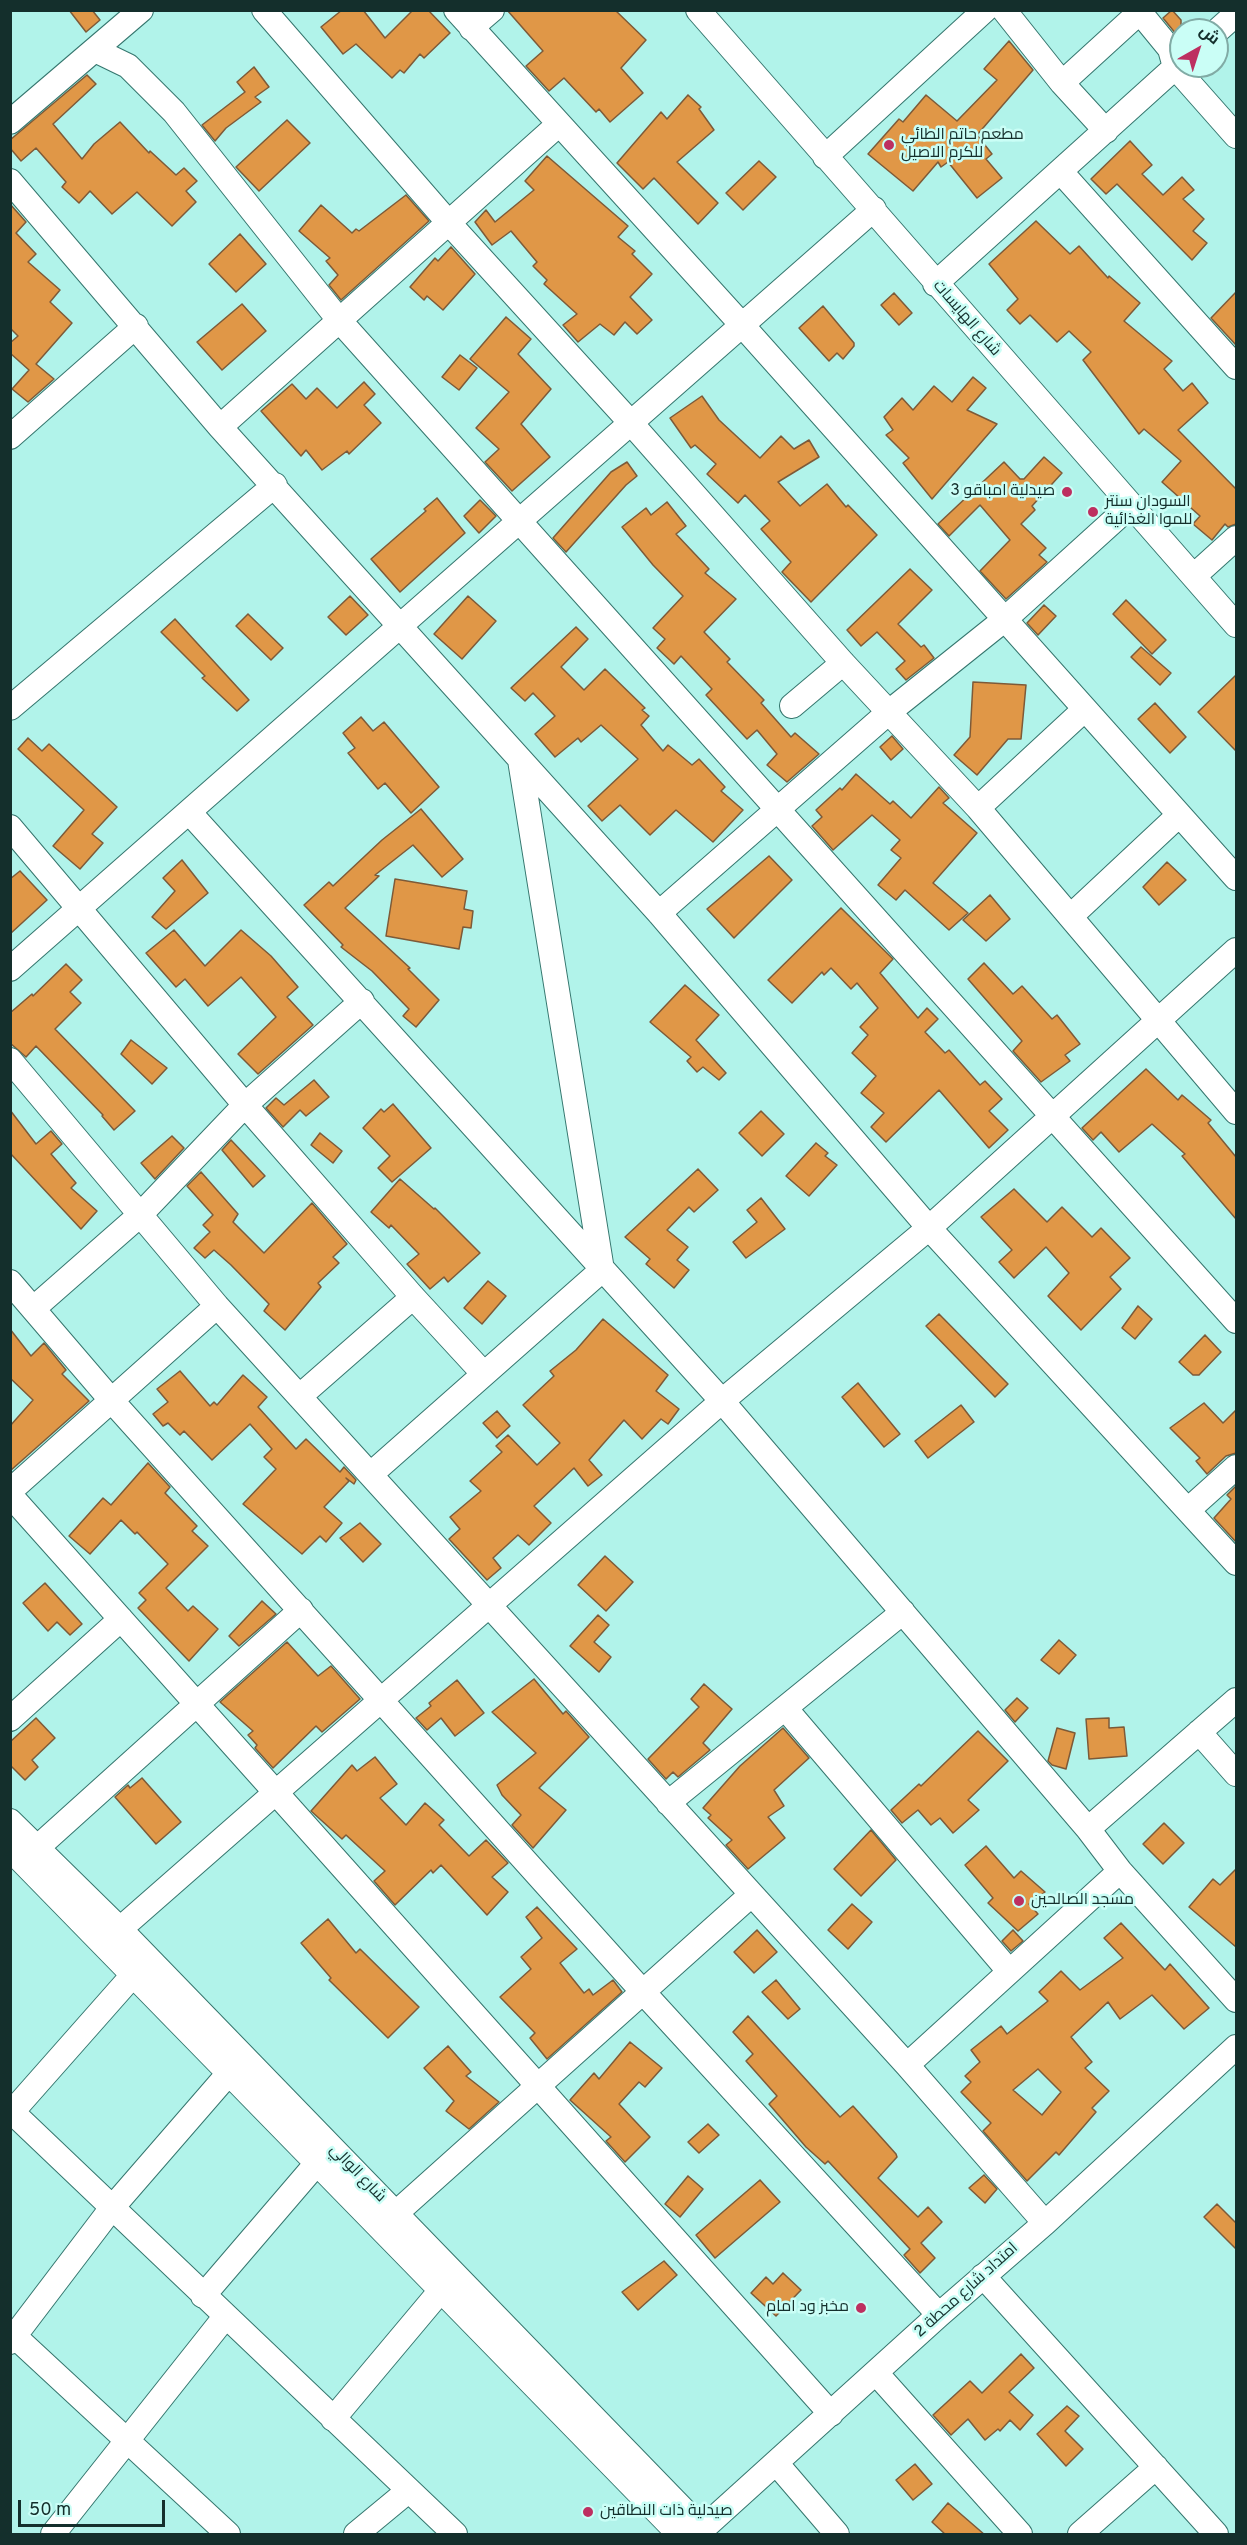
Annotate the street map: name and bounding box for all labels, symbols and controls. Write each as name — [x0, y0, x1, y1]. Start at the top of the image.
north arrow — [1169, 18, 1229, 78]
text: ش — [1195, 21, 1223, 50]
place label: مطعم حاتم الطائي للكرم الاصيل — [901, 126, 1024, 164]
marker: مطعم حاتم الطائي للكرم الاصيل — [882, 138, 896, 152]
street label: شارع الهايسات — [928, 277, 1004, 361]
place label: صيدلية امباقو 3 — [950, 482, 1055, 502]
marker: صيدلية امباقو 3 — [1060, 485, 1074, 499]
place label: السودان سنتر للموا الغذائية — [1105, 493, 1192, 531]
marker: السودان سنتر للموا الغذائية — [1086, 505, 1100, 519]
place label: مسجد الصالحين — [1031, 1891, 1134, 1911]
marker: مسجد الصالحين — [1012, 1894, 1026, 1908]
street label: شارع الوالي — [325, 2141, 389, 2207]
street label: امتداد شارع محطة 2 — [911, 2239, 1023, 2343]
place label: مخبز ود امام — [766, 2298, 849, 2318]
marker: مخبز ود امام — [854, 2301, 868, 2315]
scale bar — [21, 2488, 168, 2526]
text: 50 m — [29, 2499, 71, 2522]
place label: صيدلية ذات النطاقين — [600, 2502, 733, 2522]
marker: صيدلية ذات النطاقين — [581, 2505, 595, 2519]

